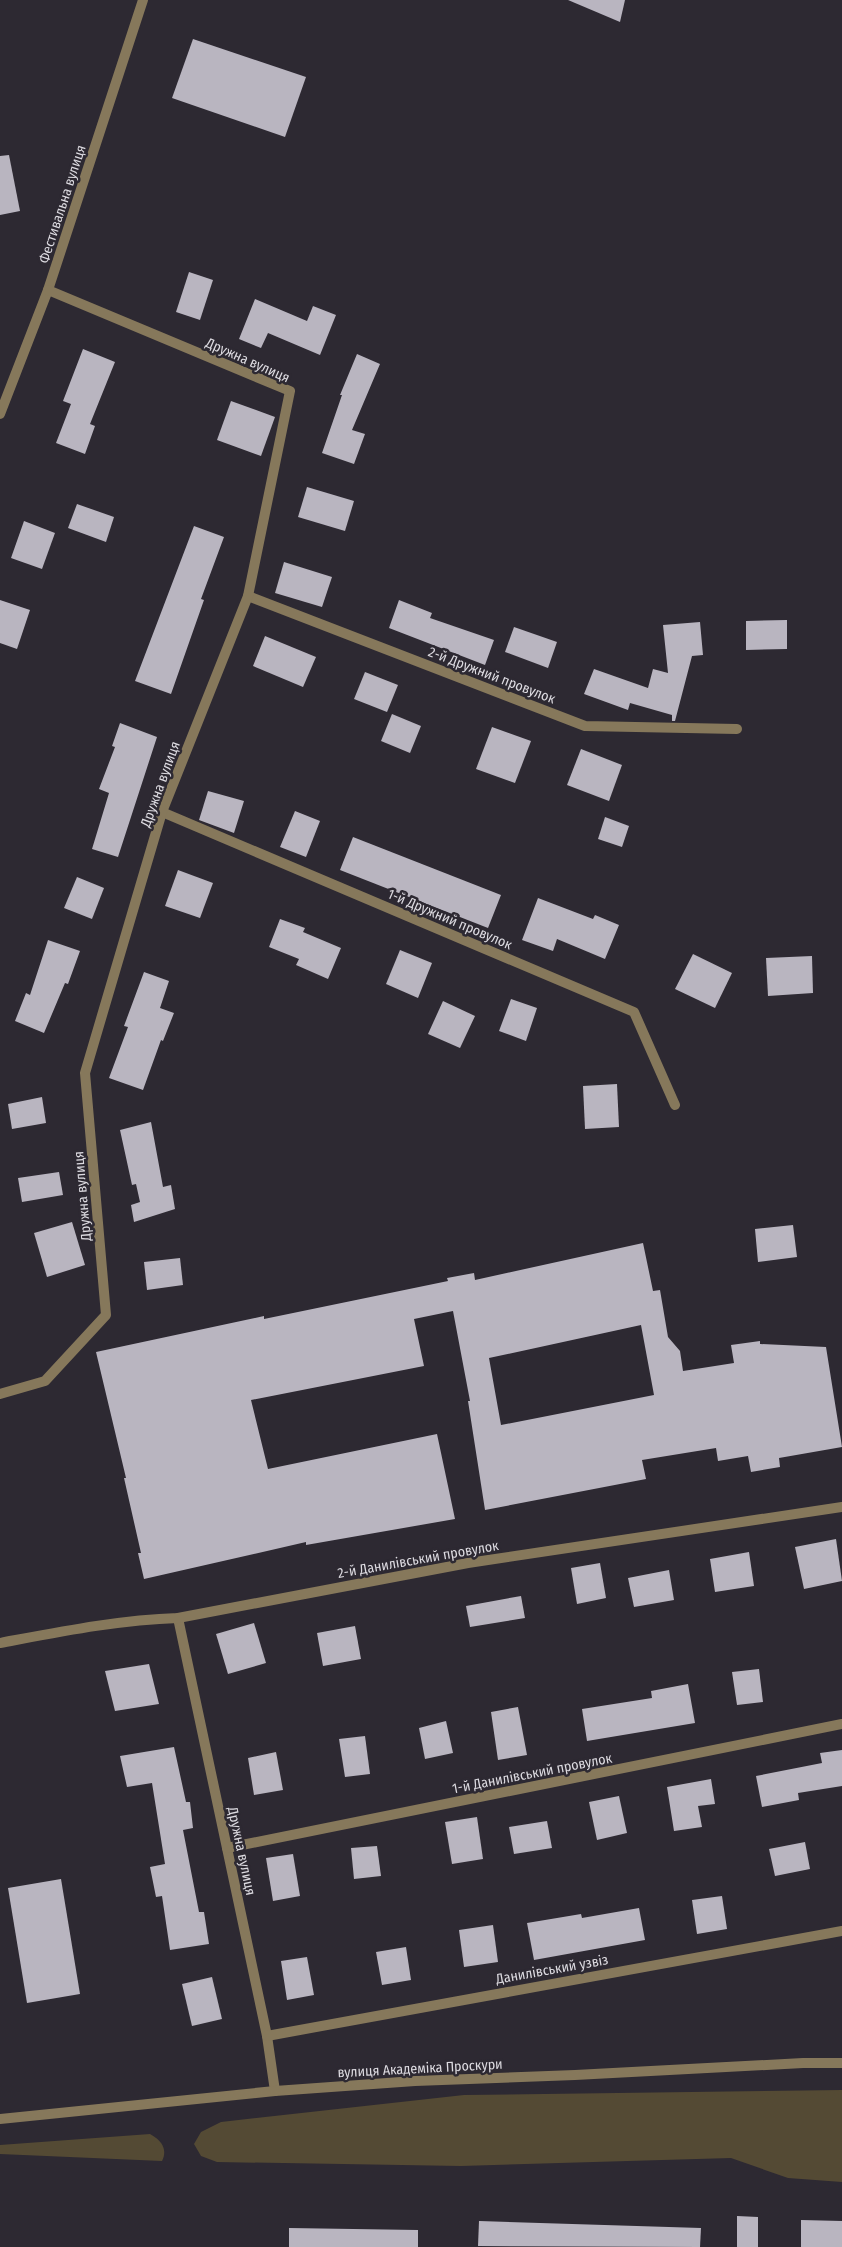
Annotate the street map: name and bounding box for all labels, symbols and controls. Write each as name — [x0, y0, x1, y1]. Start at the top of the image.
street label: Фестивальна вулиця — [35, 143, 90, 266]
street label: Дружна вулиця — [202, 334, 292, 387]
street label: 2-й Дружний провулок — [426, 643, 558, 708]
street label: Дружна вулиця — [137, 739, 184, 830]
street label: 1-й Дружний провулок — [385, 885, 515, 954]
street label: Дружна вулиця — [70, 1150, 95, 1243]
street label: 2-й Данилівський провулок — [336, 1537, 500, 1582]
street label: 1-й Данилівський провулок — [451, 1750, 614, 1797]
street label: Дружна вулиця — [224, 1804, 259, 1897]
street label: Данилівський узвіз — [494, 1951, 610, 1988]
street label: вулиця Академіка Проскури — [337, 2056, 503, 2081]

